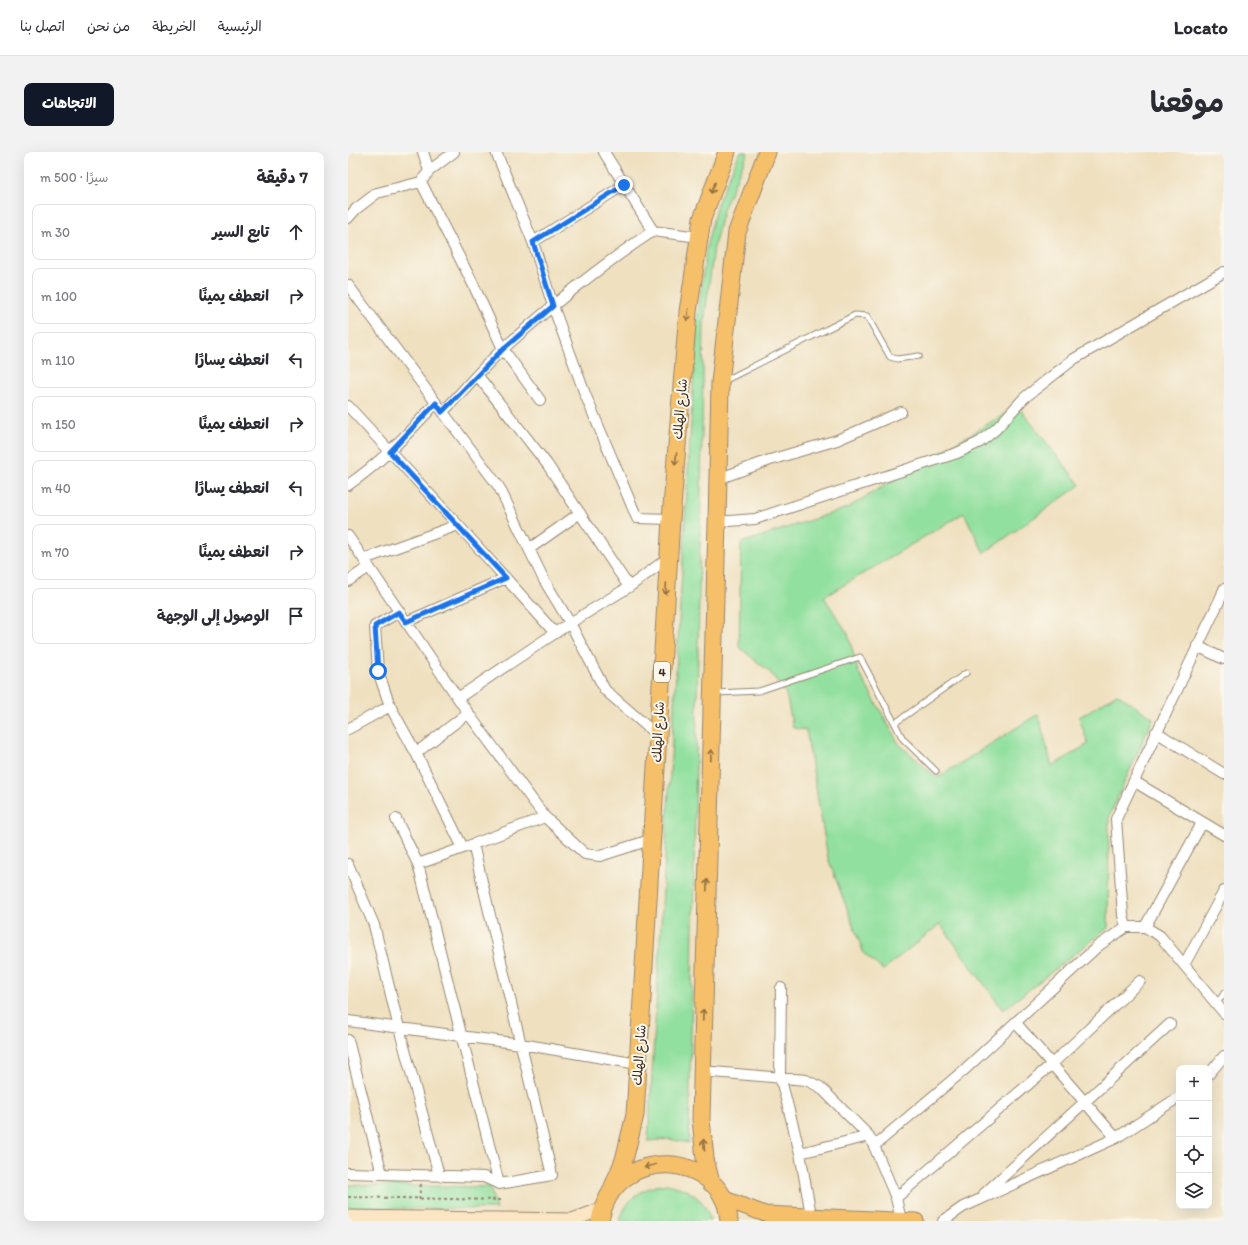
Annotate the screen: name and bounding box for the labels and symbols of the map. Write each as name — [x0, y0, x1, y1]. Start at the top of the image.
route end — [615, 176, 633, 194]
one-way arrow — [709, 182, 717, 194]
one-way arrow — [684, 308, 691, 321]
street label: شارع الهلك — [670, 378, 692, 440]
one-way arrow — [673, 452, 680, 465]
one-way arrow — [663, 582, 670, 595]
route start — [369, 662, 387, 680]
road number: 4 — [654, 662, 670, 682]
street label: شارع الهلك — [649, 701, 669, 763]
one-way arrow — [707, 749, 715, 762]
one-way arrow — [703, 879, 711, 892]
one-way arrow — [699, 1009, 707, 1022]
street label: شارع الهلك — [629, 1024, 651, 1086]
one-way arrow — [700, 1139, 707, 1152]
one-way arrow — [644, 1163, 657, 1170]

